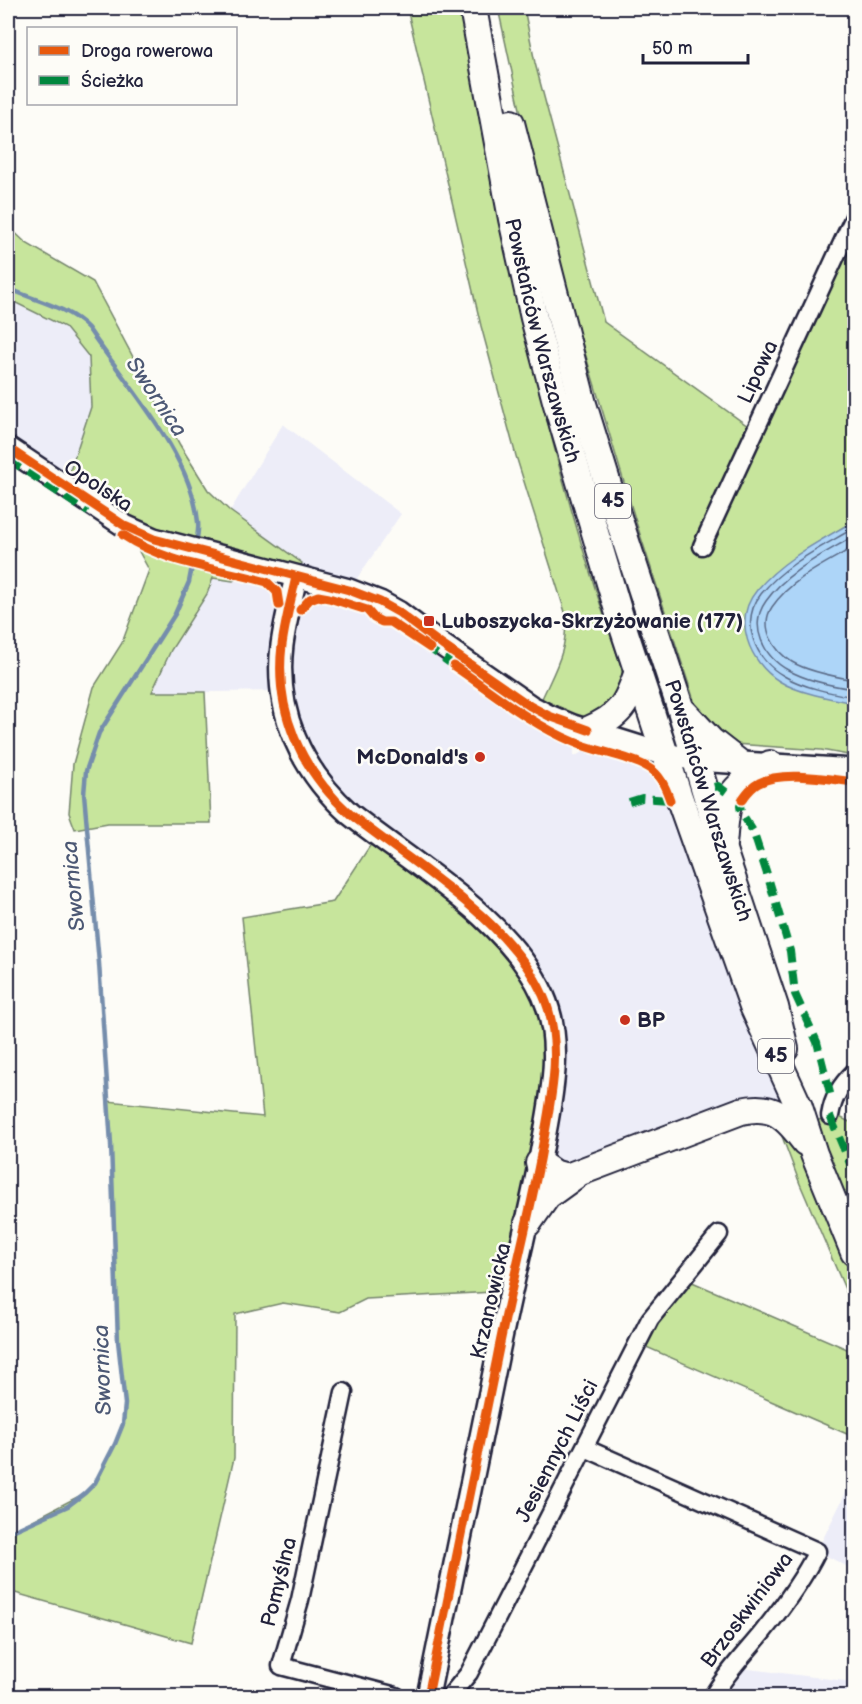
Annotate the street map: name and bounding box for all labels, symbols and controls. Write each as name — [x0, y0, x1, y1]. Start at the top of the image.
legend — [27, 27, 237, 105]
scale bar — [643, 27, 748, 65]
text: 50 m — [652, 38, 693, 59]
text: Droga rowerowa — [81, 41, 213, 62]
text: Ścieżka — [81, 69, 144, 92]
street label: Powstańców Warszawskich — [500, 216, 586, 466]
street label: Lipowa — [733, 336, 783, 408]
water label: Swornica — [119, 352, 193, 442]
street label: Opolska — [59, 455, 137, 517]
road number: 45 — [595, 484, 631, 518]
place label: Luboszycka-Skrzyżowanie (177) — [441, 609, 743, 634]
marker: Luboszycka-Skrzyżowanie (177) — [422, 614, 436, 628]
street label: Powstańców Warszawskich — [659, 676, 758, 925]
place label: McDonald's — [356, 745, 468, 770]
marker: McDonald's — [473, 750, 487, 764]
water label: Swornica — [57, 840, 91, 932]
place label: BP — [637, 1008, 666, 1033]
marker: BP — [618, 1013, 632, 1027]
road number: 45 — [758, 1039, 794, 1073]
street label: Krzanowicka — [465, 1240, 517, 1362]
water label: Swornica — [88, 1324, 118, 1416]
street label: Jesiennych Liści — [510, 1376, 604, 1526]
street label: Pomyślna — [256, 1535, 302, 1629]
street label: Brzoskwiniowa — [695, 1547, 799, 1673]

